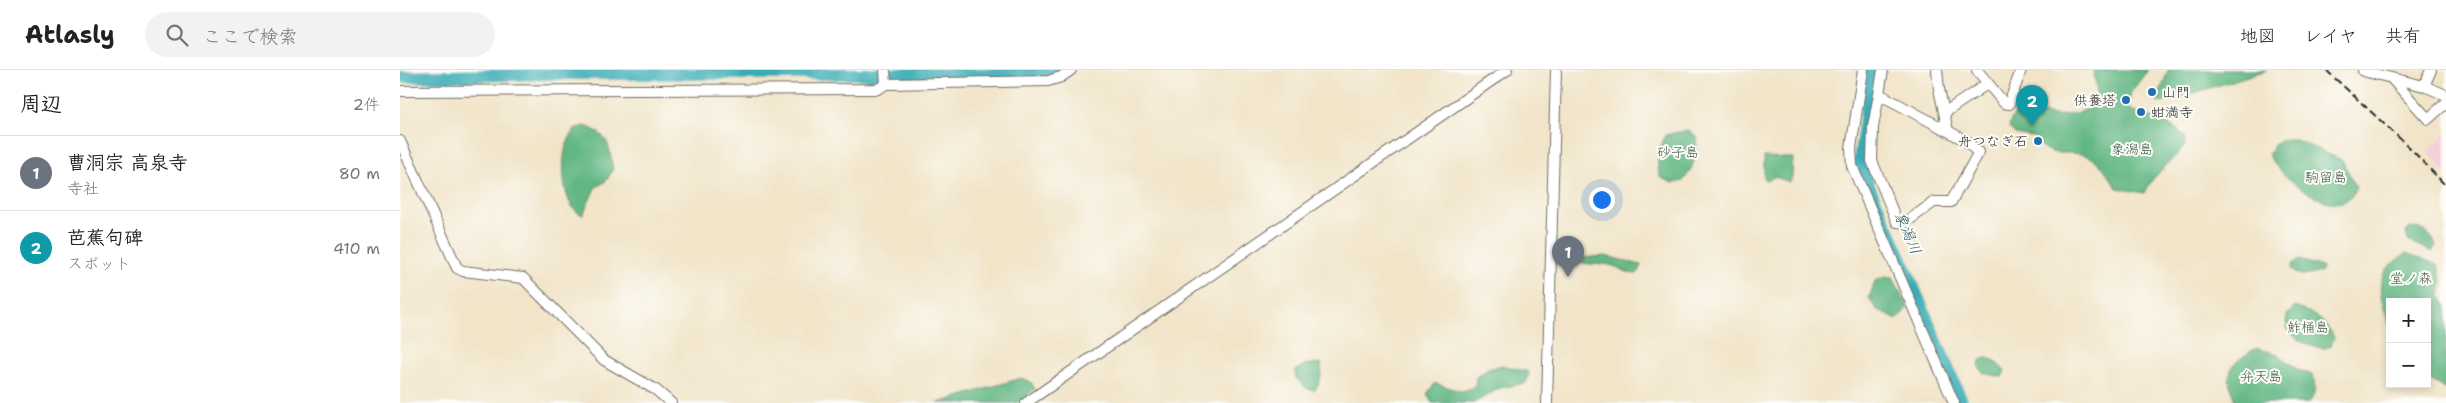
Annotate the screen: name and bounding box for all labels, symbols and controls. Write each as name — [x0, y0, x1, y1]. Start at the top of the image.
search box — [145, 12, 495, 57]
text: Atlasly — [25, 19, 115, 51]
icon: search — [163, 21, 191, 49]
text: ここで検索 — [203, 24, 298, 49]
text: 地図 — [2240, 24, 2276, 48]
text: レイヤ — [2304, 24, 2357, 48]
text: 共有 — [2385, 24, 2421, 48]
place label: 山門 — [2162, 83, 2190, 101]
pin: 2 — [2016, 85, 2048, 126]
marker: 山門 — [2146, 86, 2158, 98]
text: 周辺 — [20, 90, 62, 118]
place label: 供養塔 — [2074, 91, 2116, 109]
text: 2件 — [353, 94, 380, 115]
marker: 供養塔 — [2120, 94, 2132, 106]
place label: 蚶満寺 — [2151, 103, 2193, 121]
marker: 蚶満寺 — [2135, 106, 2147, 118]
place label: 舟つなぎ石 — [1958, 132, 2028, 150]
marker: 舟つなぎ石 — [2032, 135, 2044, 147]
park label: 象潟島 — [2111, 140, 2153, 158]
park label: 砂子島 — [1657, 143, 1699, 161]
text: 曹洞宗 高泉寺 — [67, 150, 188, 175]
text: 1 — [32, 163, 40, 184]
text: 80 m — [339, 163, 380, 184]
park label: 駒留島 — [2305, 168, 2347, 186]
text: 寺社 — [67, 178, 99, 199]
your location — [1589, 187, 1615, 213]
water label: 象潟川 — [1890, 208, 1926, 258]
text: 芭蕉句碑 — [67, 225, 143, 250]
pin: 1 — [1552, 236, 1584, 277]
text: 2 — [30, 238, 42, 259]
text: 410 m — [333, 238, 380, 259]
text: スポット — [67, 253, 131, 274]
park label: 堂ノ森 — [2390, 269, 2432, 287]
map controls — [2386, 298, 2431, 388]
button: + — [2386, 298, 2431, 343]
park label: 鮓桶島 — [2287, 318, 2329, 336]
button: − — [2386, 343, 2431, 388]
park label: 弁天島 — [2240, 367, 2282, 385]

